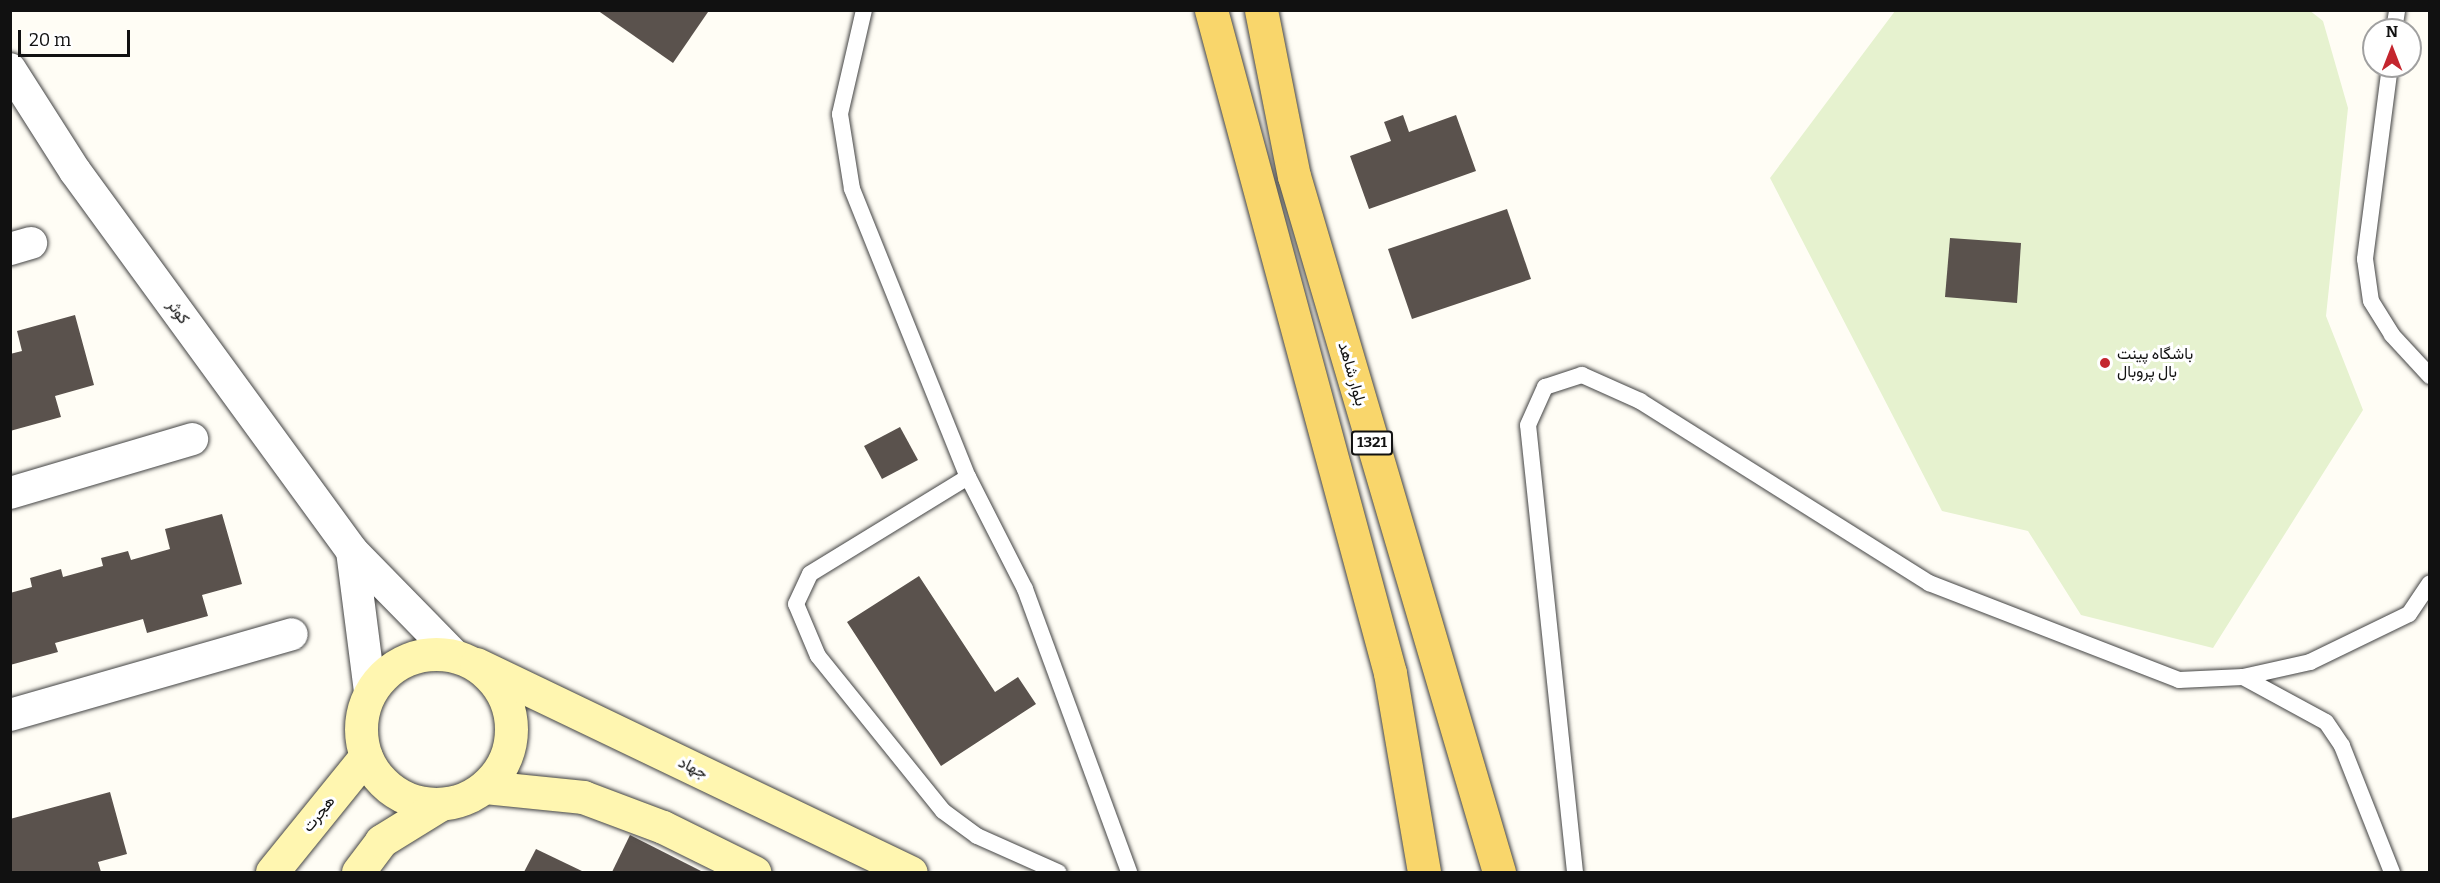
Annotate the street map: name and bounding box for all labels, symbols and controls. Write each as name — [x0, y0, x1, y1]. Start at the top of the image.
scale bar — [21, 18, 134, 56]
north arrow — [2362, 18, 2422, 78]
text: N — [2386, 22, 2398, 41]
text: 20 m — [29, 29, 71, 51]
street label: کوثر — [163, 296, 193, 328]
street label: بلوار شاهد — [1334, 340, 1370, 408]
place label: باشگاه پینت بال پروبال — [2117, 344, 2193, 382]
marker: باشگاه پینت بال پروبال — [2098, 356, 2112, 370]
road number: 1321 — [1350, 431, 1394, 455]
street label: جهاد — [675, 753, 711, 783]
street label: هجرت — [299, 792, 339, 836]

